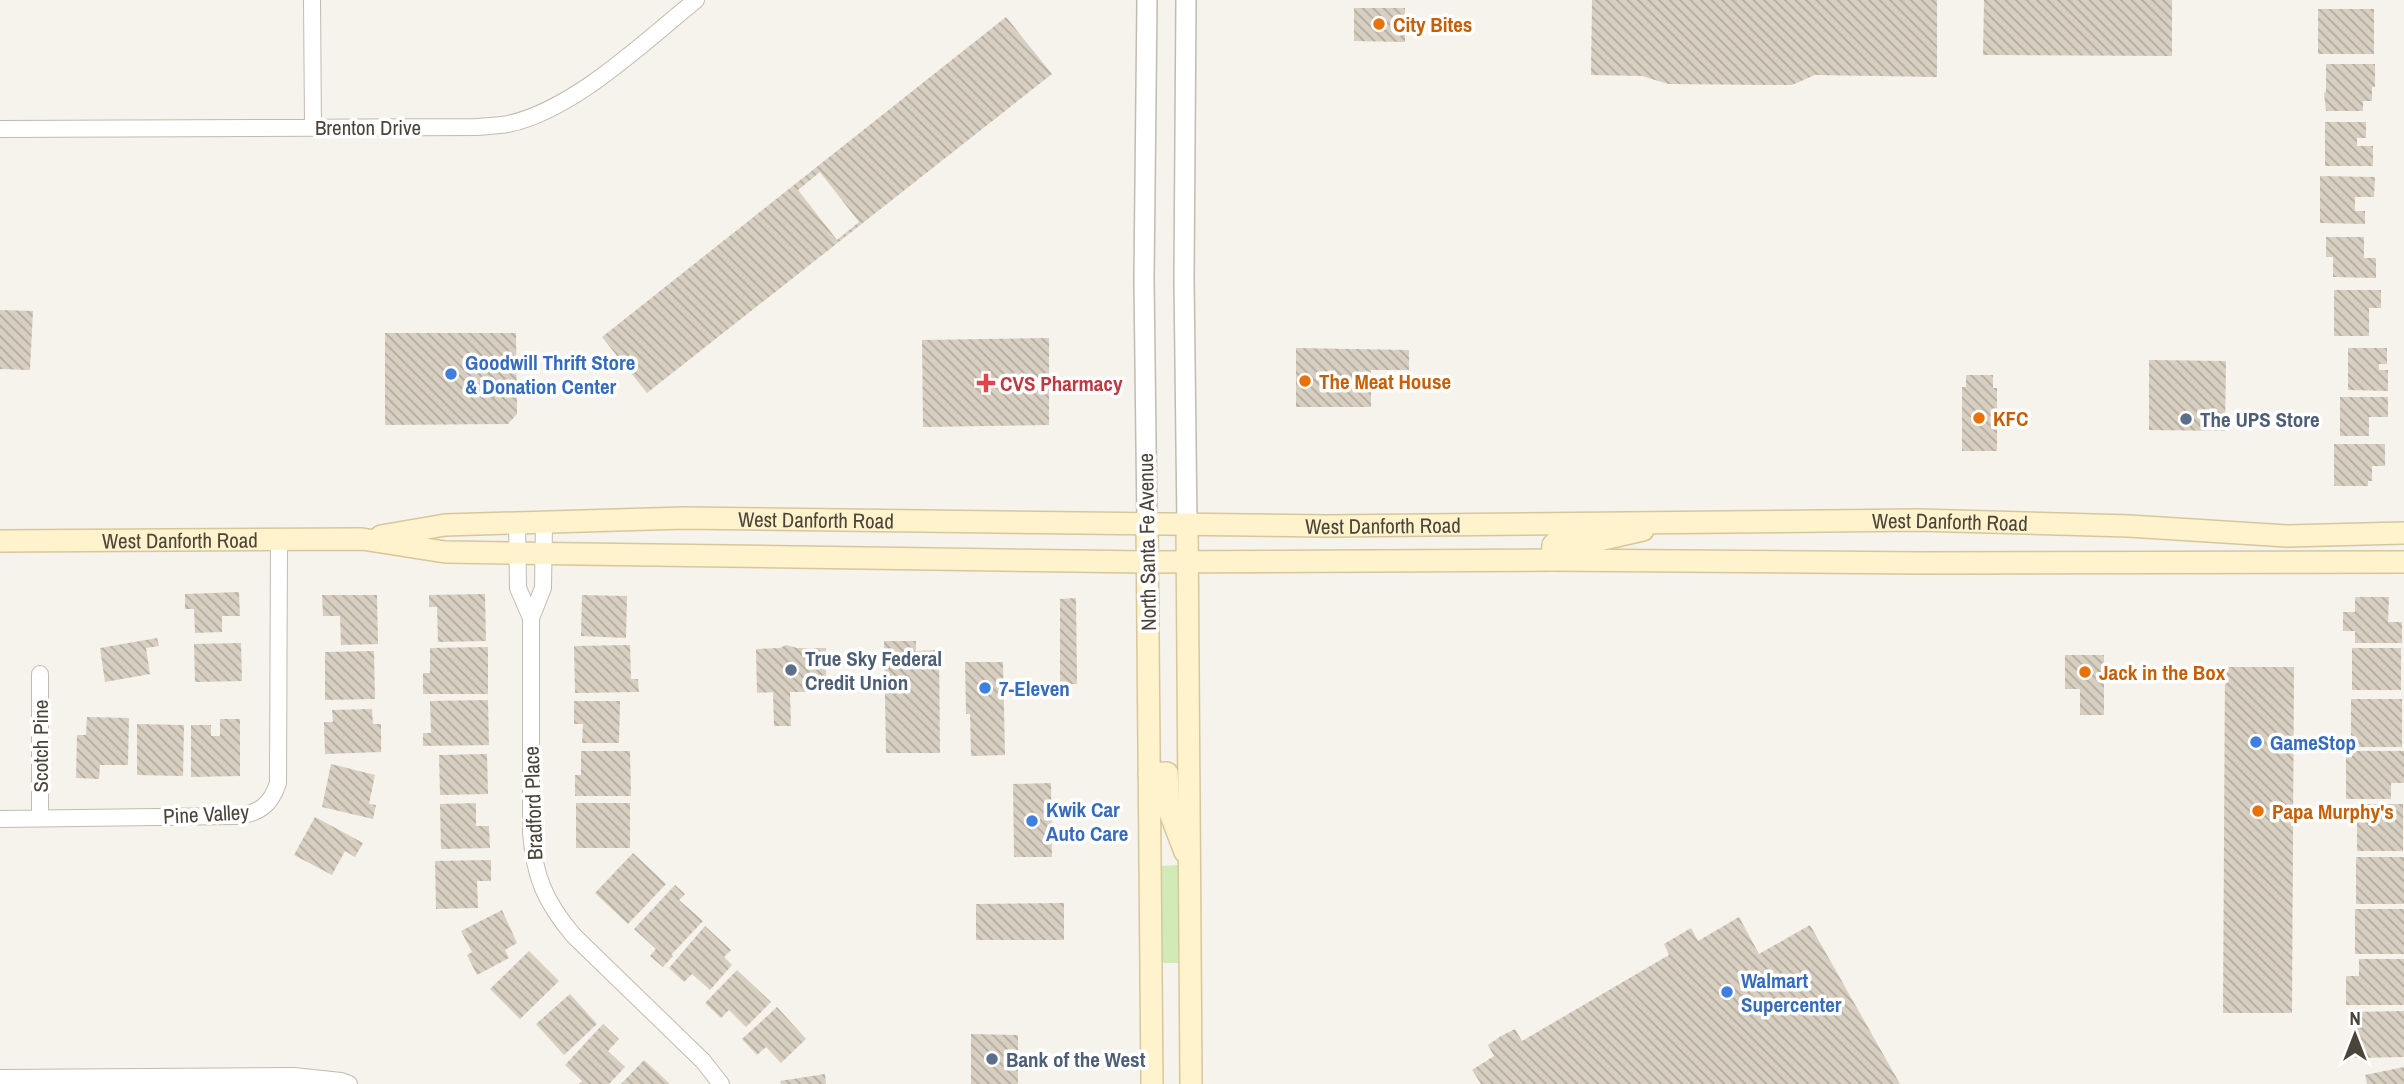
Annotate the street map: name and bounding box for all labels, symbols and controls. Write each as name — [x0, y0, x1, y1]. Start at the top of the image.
place label: City Bites — [1393, 10, 1472, 39]
marker: City Bites — [1371, 16, 1387, 32]
street label: Brenton Drive — [315, 113, 421, 142]
place label: Goodwill Thrift Store & Donation Center — [465, 348, 635, 401]
marker: Goodwill Thrift Store & Donation Center — [443, 366, 459, 382]
place label: The Meat House — [1319, 367, 1451, 396]
place label: CVS Pharmacy — [1000, 369, 1123, 398]
marker: The Meat House — [1297, 373, 1313, 389]
marker: CVS Pharmacy — [978, 375, 994, 391]
place label: KFC — [1993, 404, 2028, 433]
place label: The UPS Store — [2200, 405, 2320, 434]
marker: KFC — [1971, 410, 1987, 426]
marker: The UPS Store — [2178, 411, 2194, 427]
street label: North Santa Fe Avenue — [1131, 453, 1163, 631]
street label: West Danforth Road — [738, 504, 894, 535]
street label: West Danforth Road — [1872, 505, 2028, 538]
street label: West Danforth Road — [1305, 510, 1461, 541]
street label: West Danforth Road — [102, 525, 258, 555]
place label: True Sky Federal Credit Union — [805, 644, 942, 697]
place label: Jack in the Box — [2099, 658, 2226, 687]
marker: True Sky Federal Credit Union — [783, 662, 799, 678]
marker: Jack in the Box — [2077, 664, 2093, 680]
place label: 7-Eleven — [999, 674, 1070, 703]
marker: 7-Eleven — [977, 680, 993, 696]
street label: Scotch Pine — [26, 700, 55, 792]
place label: GameStop — [2270, 728, 2356, 757]
marker: GameStop — [2248, 734, 2264, 750]
street label: Bradford Place — [517, 746, 549, 860]
place label: Kwik Car Auto Care — [1046, 795, 1128, 848]
street label: Pine Valley — [162, 797, 250, 831]
place label: Papa Murphy's — [2272, 797, 2394, 826]
marker: Papa Murphy's — [2250, 803, 2266, 819]
marker: Kwik Car Auto Care — [1024, 813, 1040, 829]
place label: Walmart Supercenter — [1741, 966, 1842, 1019]
marker: Walmart Supercenter — [1719, 984, 1735, 1000]
north arrow — [2320, 1000, 2390, 1070]
text: N — [2349, 1005, 2361, 1031]
place label: Bank of the West — [1006, 1045, 1146, 1074]
marker: Bank of the West — [984, 1051, 1000, 1067]

